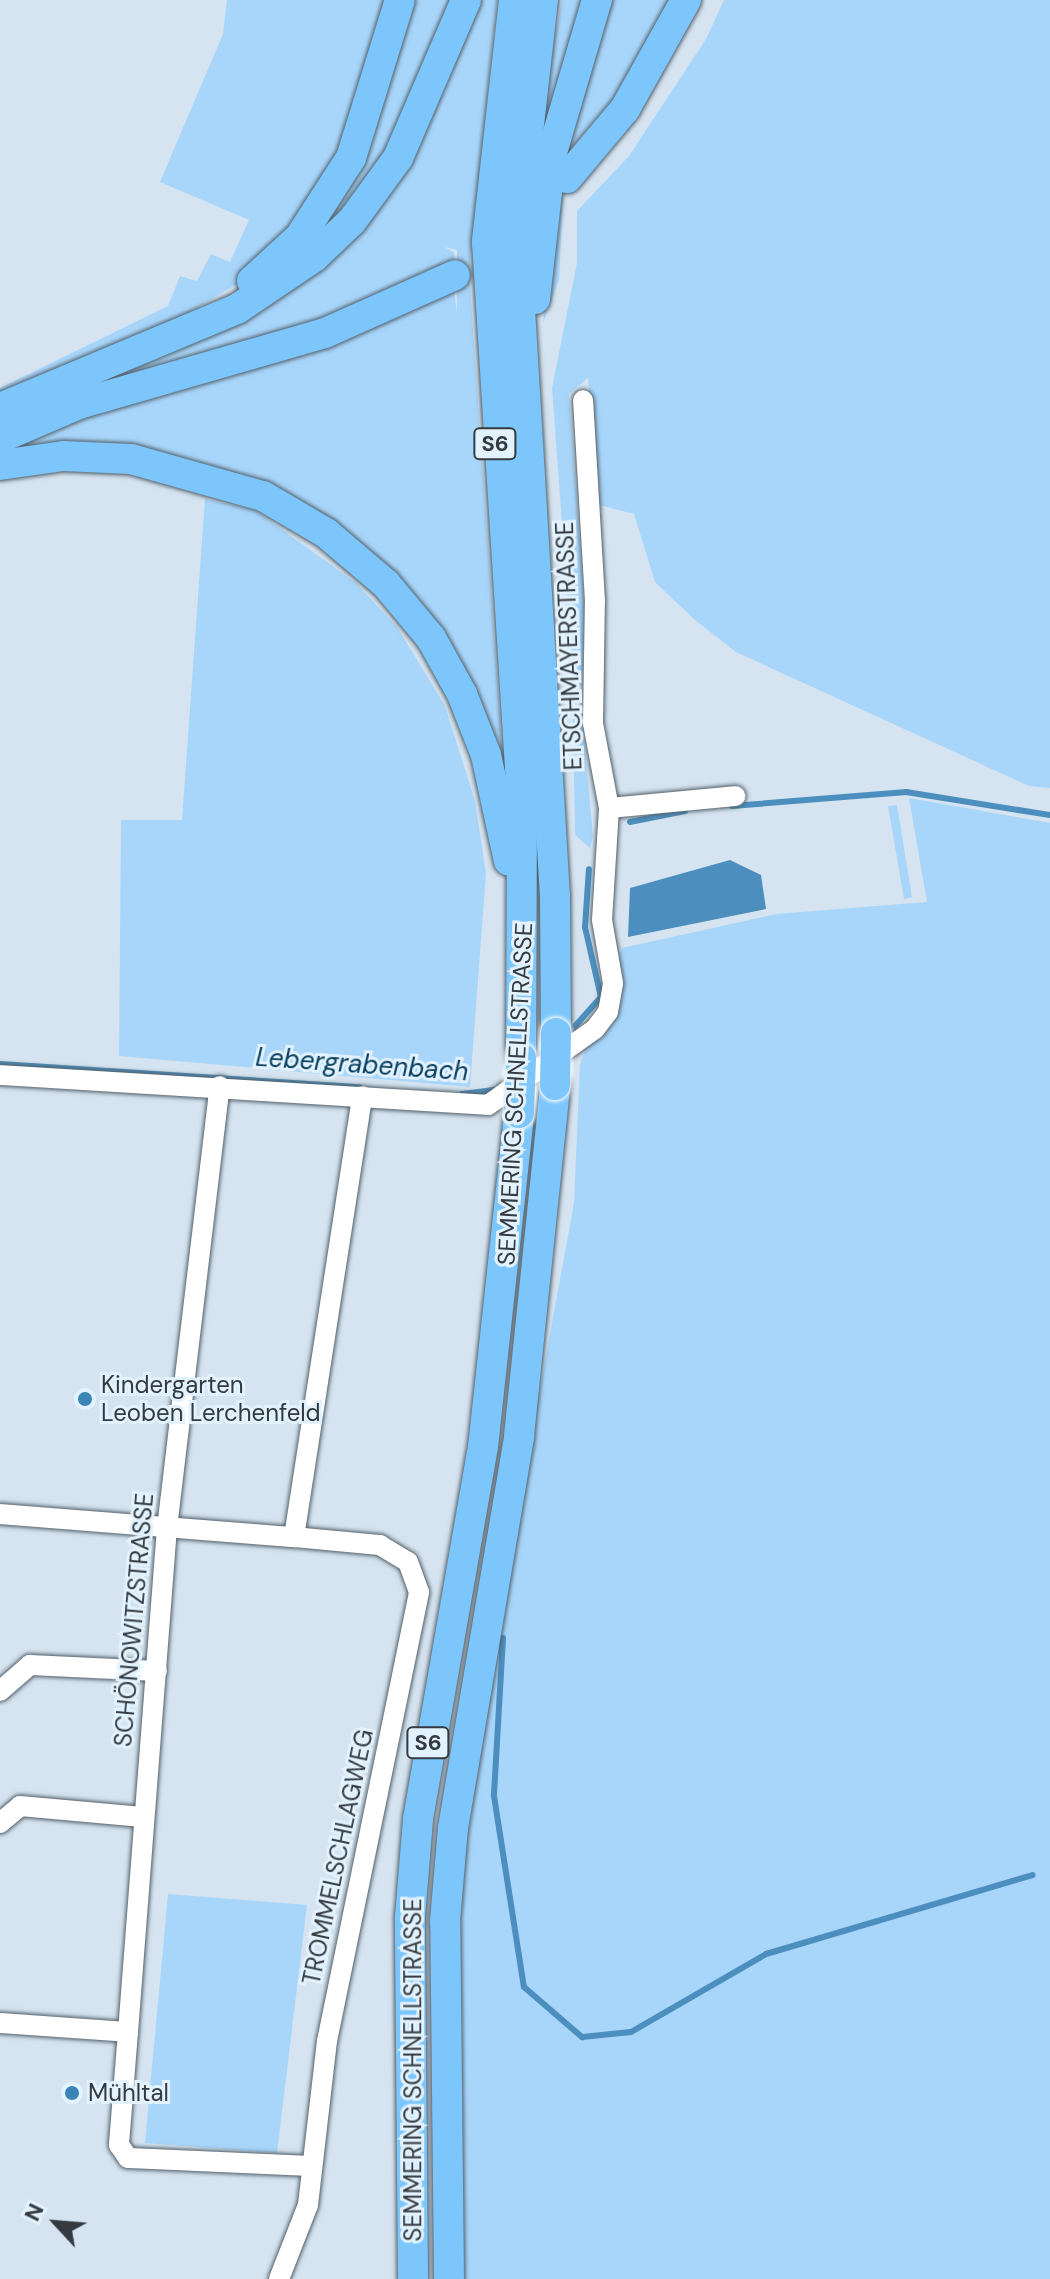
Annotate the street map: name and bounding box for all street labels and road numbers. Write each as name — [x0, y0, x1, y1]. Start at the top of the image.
road number: S6 — [473, 426, 517, 462]
street label: ETSCHMAYERSTRASSE — [550, 521, 588, 771]
street label: SEMMERING SCHNELLSTRASSE — [492, 922, 538, 1266]
street label: SCHÖNOWITZSTRASSE — [109, 1492, 159, 1748]
road number: S6 — [406, 1725, 450, 1761]
street label: TROMMELSCHLAGWEG — [297, 1727, 379, 1987]
street label: SEMMERING SCHNELLSTRASSE — [399, 1898, 427, 2242]

